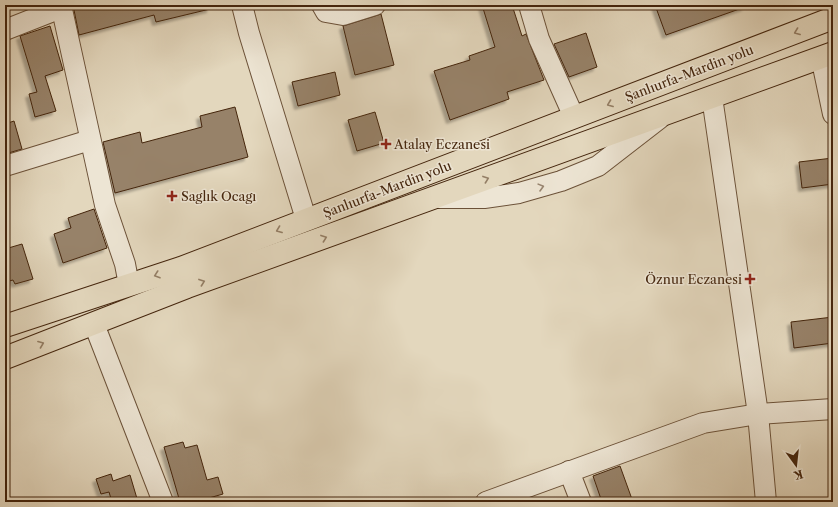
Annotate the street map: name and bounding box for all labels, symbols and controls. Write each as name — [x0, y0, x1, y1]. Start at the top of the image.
one-way arrow — [793, 28, 800, 36]
street label: Şanlıurfa-Mardin yolu — [622, 41, 756, 105]
one-way arrow — [606, 99, 613, 107]
place label: Atalay Eczanesi — [393, 136, 490, 152]
marker: Atalay Eczanesi — [381, 139, 391, 149]
street label: Şanlıurfa-Mardin yolu — [320, 157, 454, 221]
one-way arrow — [482, 175, 489, 183]
one-way arrow — [538, 183, 544, 191]
place label: Saglık Ocagı — [181, 188, 256, 204]
marker: Saglık Ocagı — [166, 190, 178, 202]
one-way arrow — [276, 225, 283, 233]
one-way arrow — [320, 234, 327, 242]
one-way arrow — [154, 271, 161, 279]
place label: Öznur Eczanesi — [645, 271, 742, 287]
marker: Öznur Eczanesi — [745, 274, 755, 284]
one-way arrow — [198, 279, 205, 287]
one-way arrow — [38, 341, 45, 349]
north arrow — [776, 445, 816, 485]
text: K — [791, 467, 805, 483]

